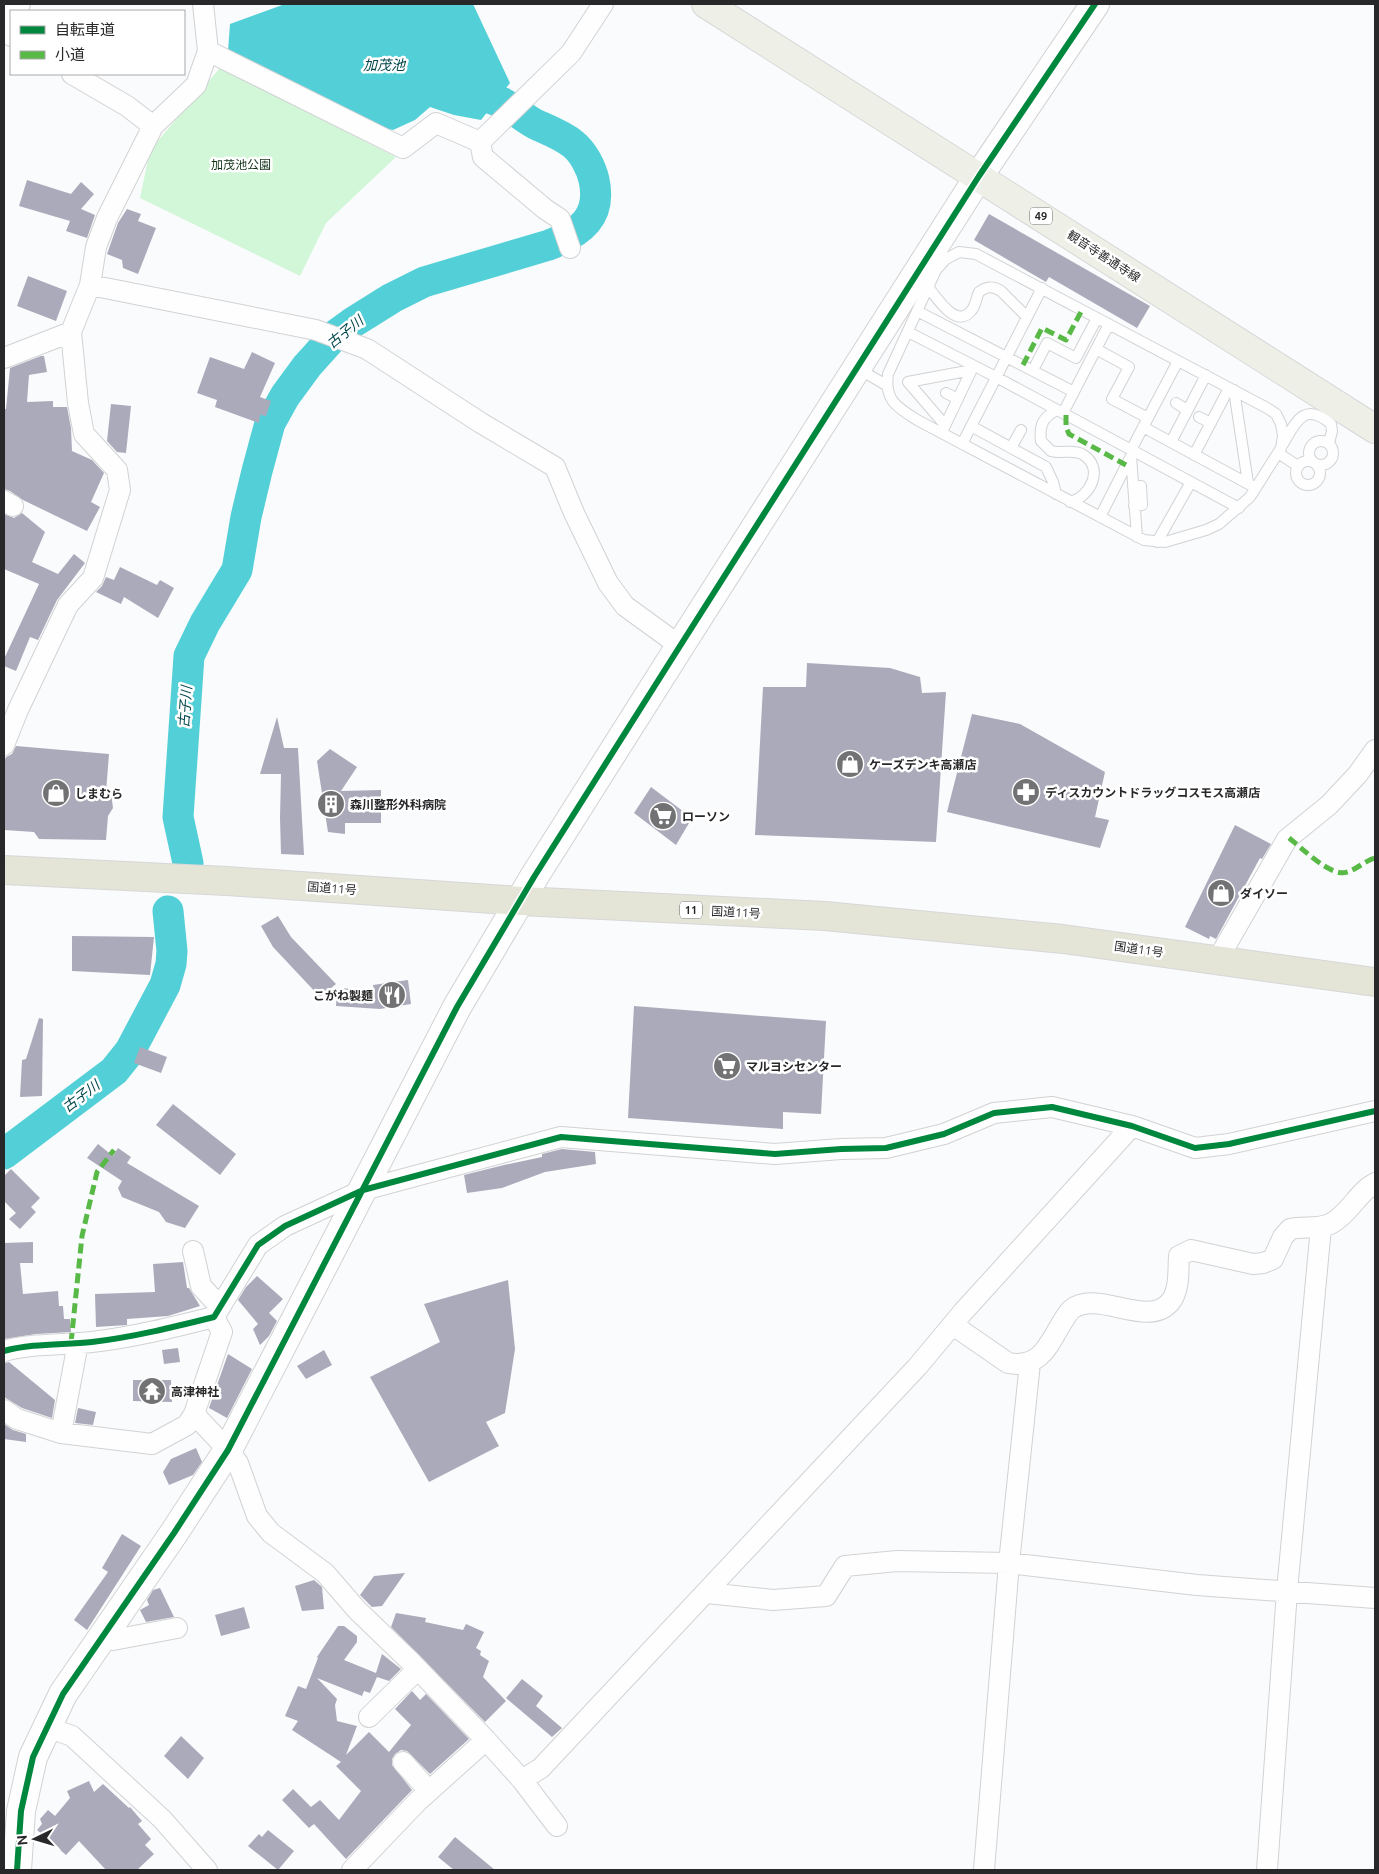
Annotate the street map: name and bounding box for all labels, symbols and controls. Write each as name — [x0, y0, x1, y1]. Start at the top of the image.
legend — [10, 10, 185, 75]
text: 自転車道 — [55, 21, 115, 38]
text: 小道 — [55, 46, 85, 63]
water label: 加茂池 — [363, 57, 407, 73]
park label: 加茂池公園 — [211, 158, 271, 171]
road number: 49 — [1030, 208, 1052, 225]
street label: 観音寺善通寺線 — [1065, 228, 1143, 284]
water label: 古子川 — [324, 311, 368, 351]
water label: 古子川 — [176, 683, 195, 729]
shop icon: ケーズデンキ高瀬店 — [835, 749, 865, 779]
place label: ケーズデンキ高瀬店 — [869, 758, 976, 771]
pharmacy icon: ディスカウントドラッグコスモス高瀬店 — [1011, 777, 1041, 807]
shop icon: しまむら — [41, 778, 71, 808]
place label: ディスカウントドラッグコスモス高瀬店 — [1045, 786, 1260, 799]
place label: しまむら — [75, 787, 123, 800]
building icon: 森川整形外科病院 — [316, 789, 346, 819]
place label: 森川整形外科病院 — [350, 798, 446, 811]
supermarket icon: ローソン — [648, 801, 678, 831]
place label: ローソン — [682, 810, 730, 823]
shop icon: ダイソー — [1206, 878, 1236, 908]
street label: 国道11号 — [307, 880, 357, 896]
place label: ダイソー — [1240, 887, 1288, 900]
road number: 11 — [680, 902, 702, 918]
street label: 国道11号 — [711, 904, 761, 920]
street label: 国道11号 — [1114, 939, 1164, 959]
restaurant icon: こがね製麺 — [377, 980, 407, 1010]
place label: こがね製麺 — [313, 989, 373, 1002]
supermarket icon: マルヨシセンター — [712, 1051, 742, 1081]
place label: マルヨシセンター — [746, 1060, 842, 1073]
water label: 古子川 — [59, 1076, 104, 1115]
temple icon: 高津神社 — [137, 1376, 167, 1406]
place label: 高津神社 — [171, 1385, 219, 1398]
north arrow — [10, 1814, 60, 1864]
text: N — [14, 1834, 30, 1846]

